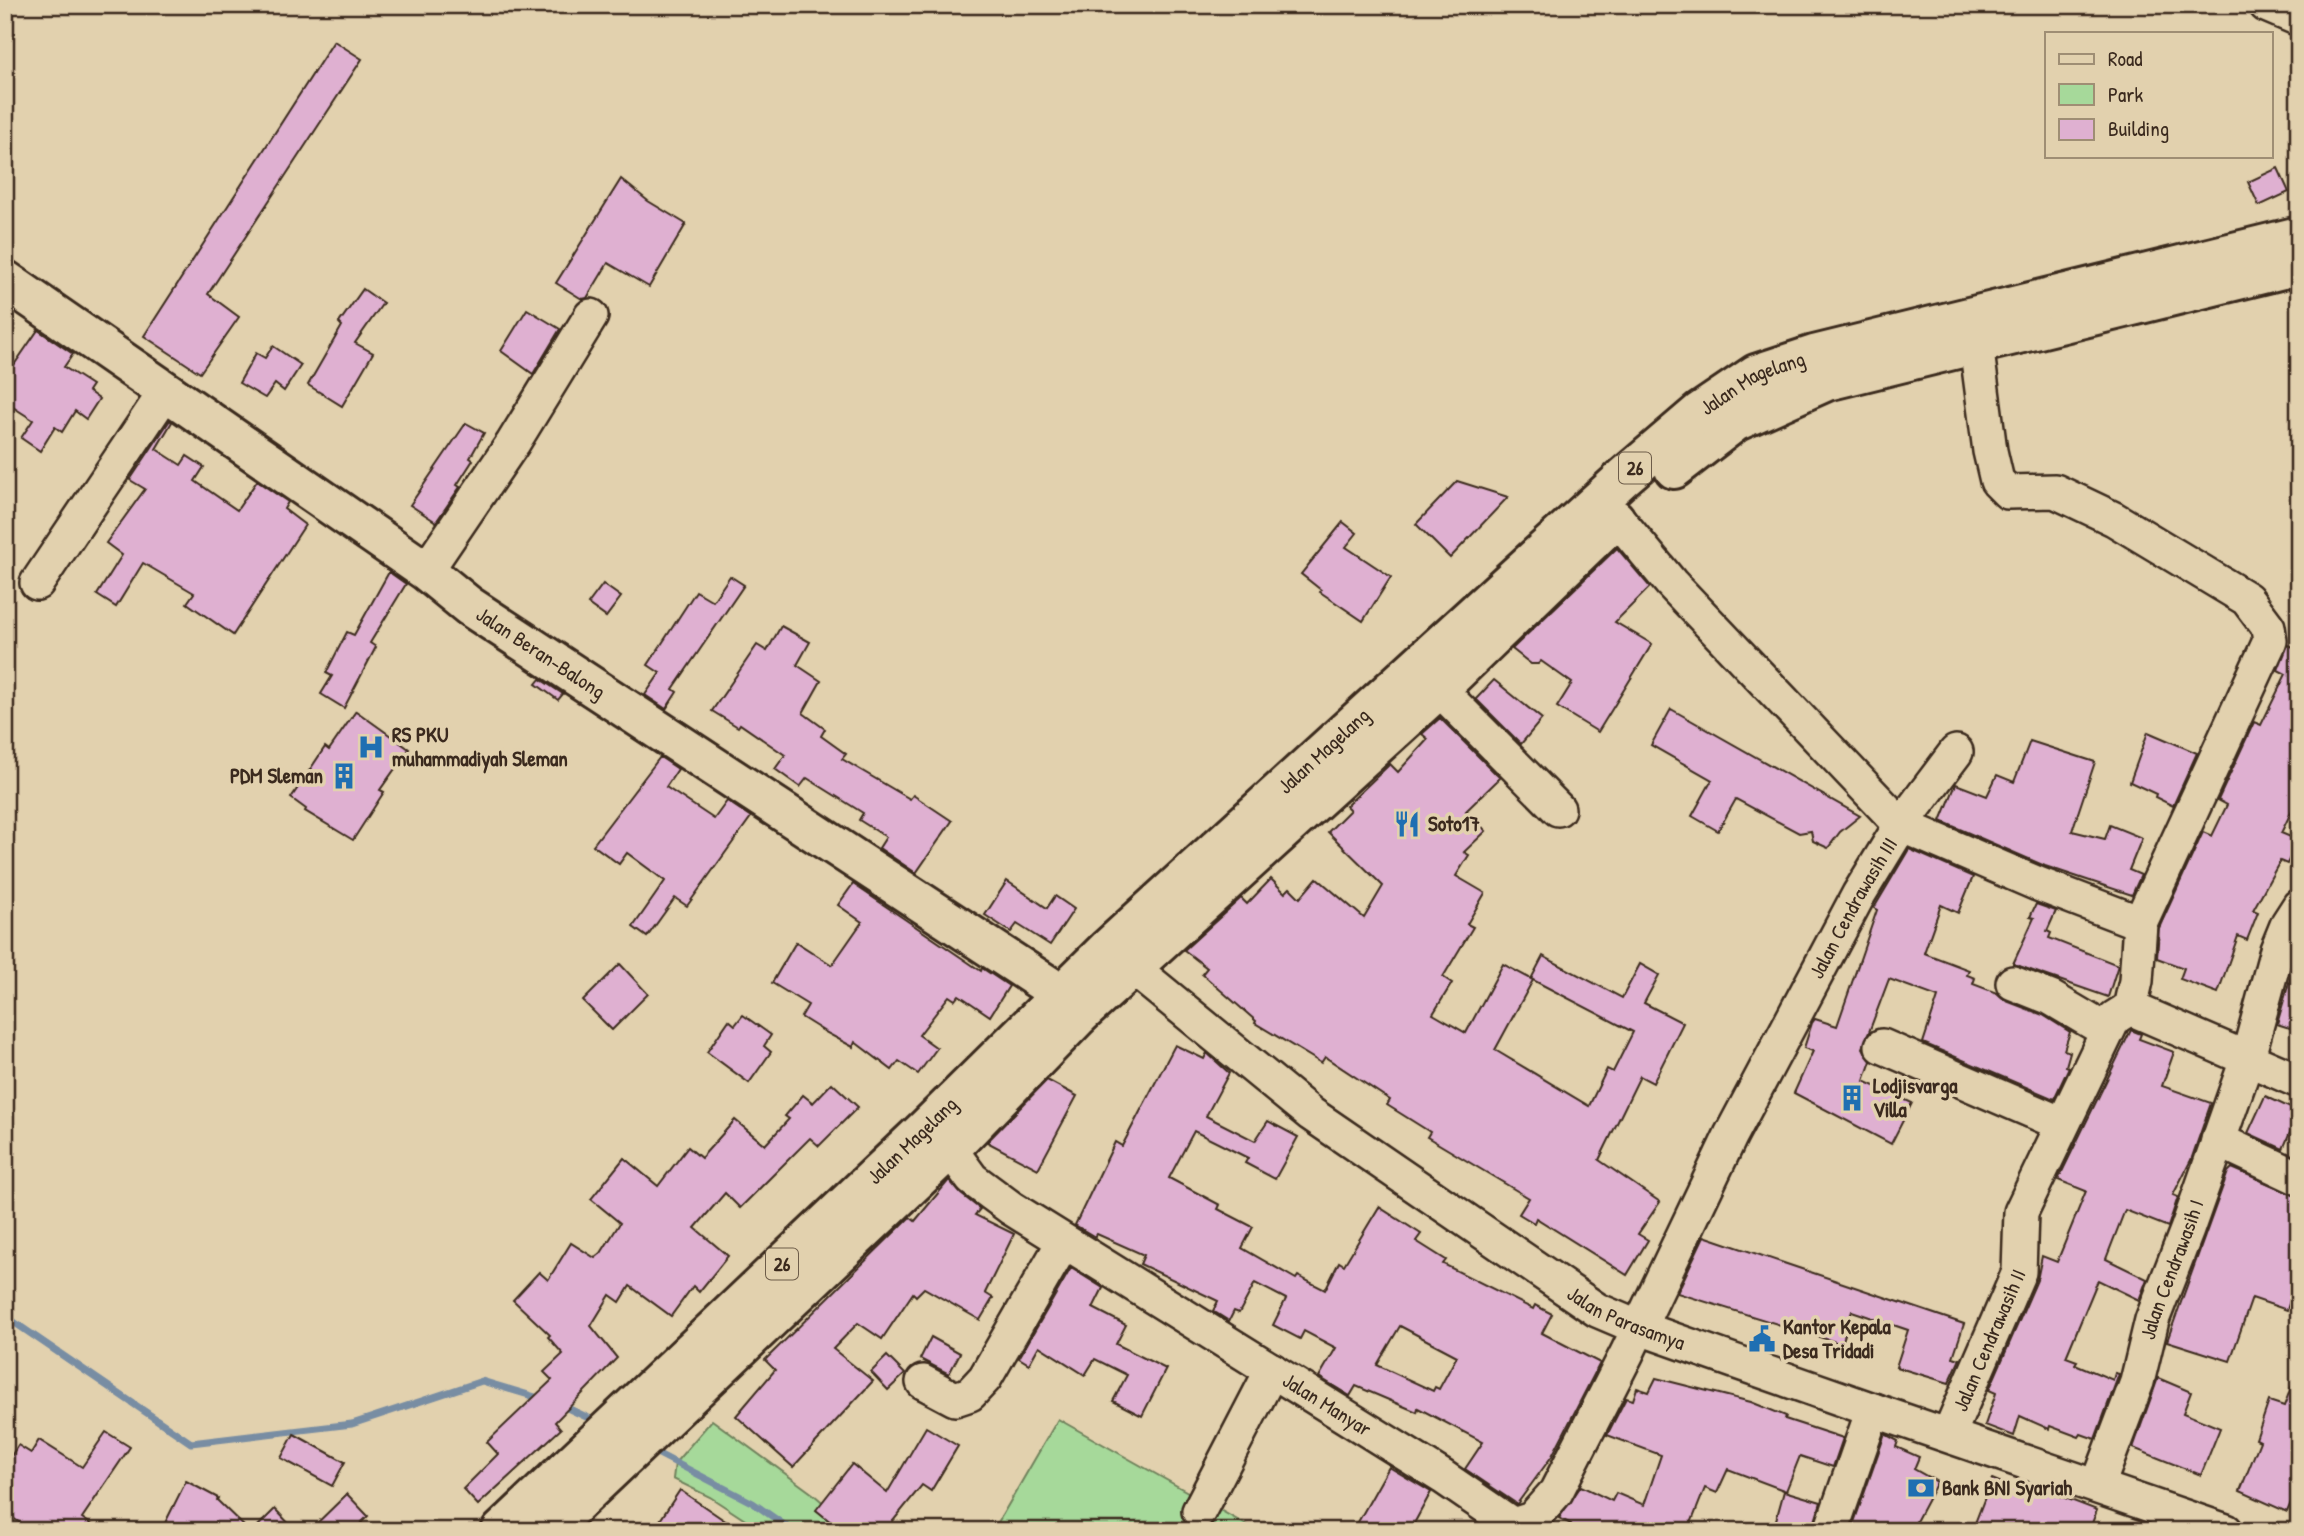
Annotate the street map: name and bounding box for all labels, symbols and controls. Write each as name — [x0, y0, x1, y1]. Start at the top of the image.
legend — [2045, 32, 2272, 158]
text: Road — [2108, 44, 2142, 73]
text: Park — [2108, 80, 2143, 109]
text: Building — [2108, 114, 2169, 143]
street label: Jalan Magelang — [1694, 344, 1809, 422]
road number: 26 — [1619, 453, 1651, 484]
street label: Jalan Beran-Balong — [471, 600, 611, 706]
street label: Jalan Magelang — [1271, 701, 1376, 800]
place label: RS PKU muhammadiyah Sleman — [392, 720, 568, 774]
hospital icon: RS PKU muhammadiyah Sleman — [356, 732, 386, 762]
place label: PDM Sleman — [230, 761, 323, 790]
building icon: PDM Sleman — [329, 761, 359, 791]
restaurant icon: Soto17 — [1392, 809, 1422, 839]
place label: Soto17 — [1428, 809, 1480, 838]
street label: Jalan Cendrawasih III — [1802, 832, 1904, 983]
place label: Lodjisvarga Villa — [1873, 1071, 1958, 1124]
building icon: Lodjisvarga Villa — [1837, 1083, 1867, 1113]
street label: Jalan Magelang — [860, 1090, 964, 1191]
street label: Jalan Cendrawasih I — [2133, 1196, 2211, 1342]
road number: 26 — [766, 1248, 798, 1280]
street label: Jalan Cendrawasih II — [1945, 1264, 2033, 1416]
street label: Jalan Parasamya — [1562, 1279, 1689, 1357]
place label: Kantor Kepala Desa Tridadi — [1783, 1312, 1891, 1365]
public building icon: Kantor Kepala Desa Tridadi — [1747, 1324, 1777, 1354]
street label: Jalan Manyar — [1277, 1366, 1377, 1443]
bank icon: Bank BNI Syariah — [1906, 1473, 1936, 1503]
place label: Bank BNI Syariah — [1942, 1473, 2072, 1503]

